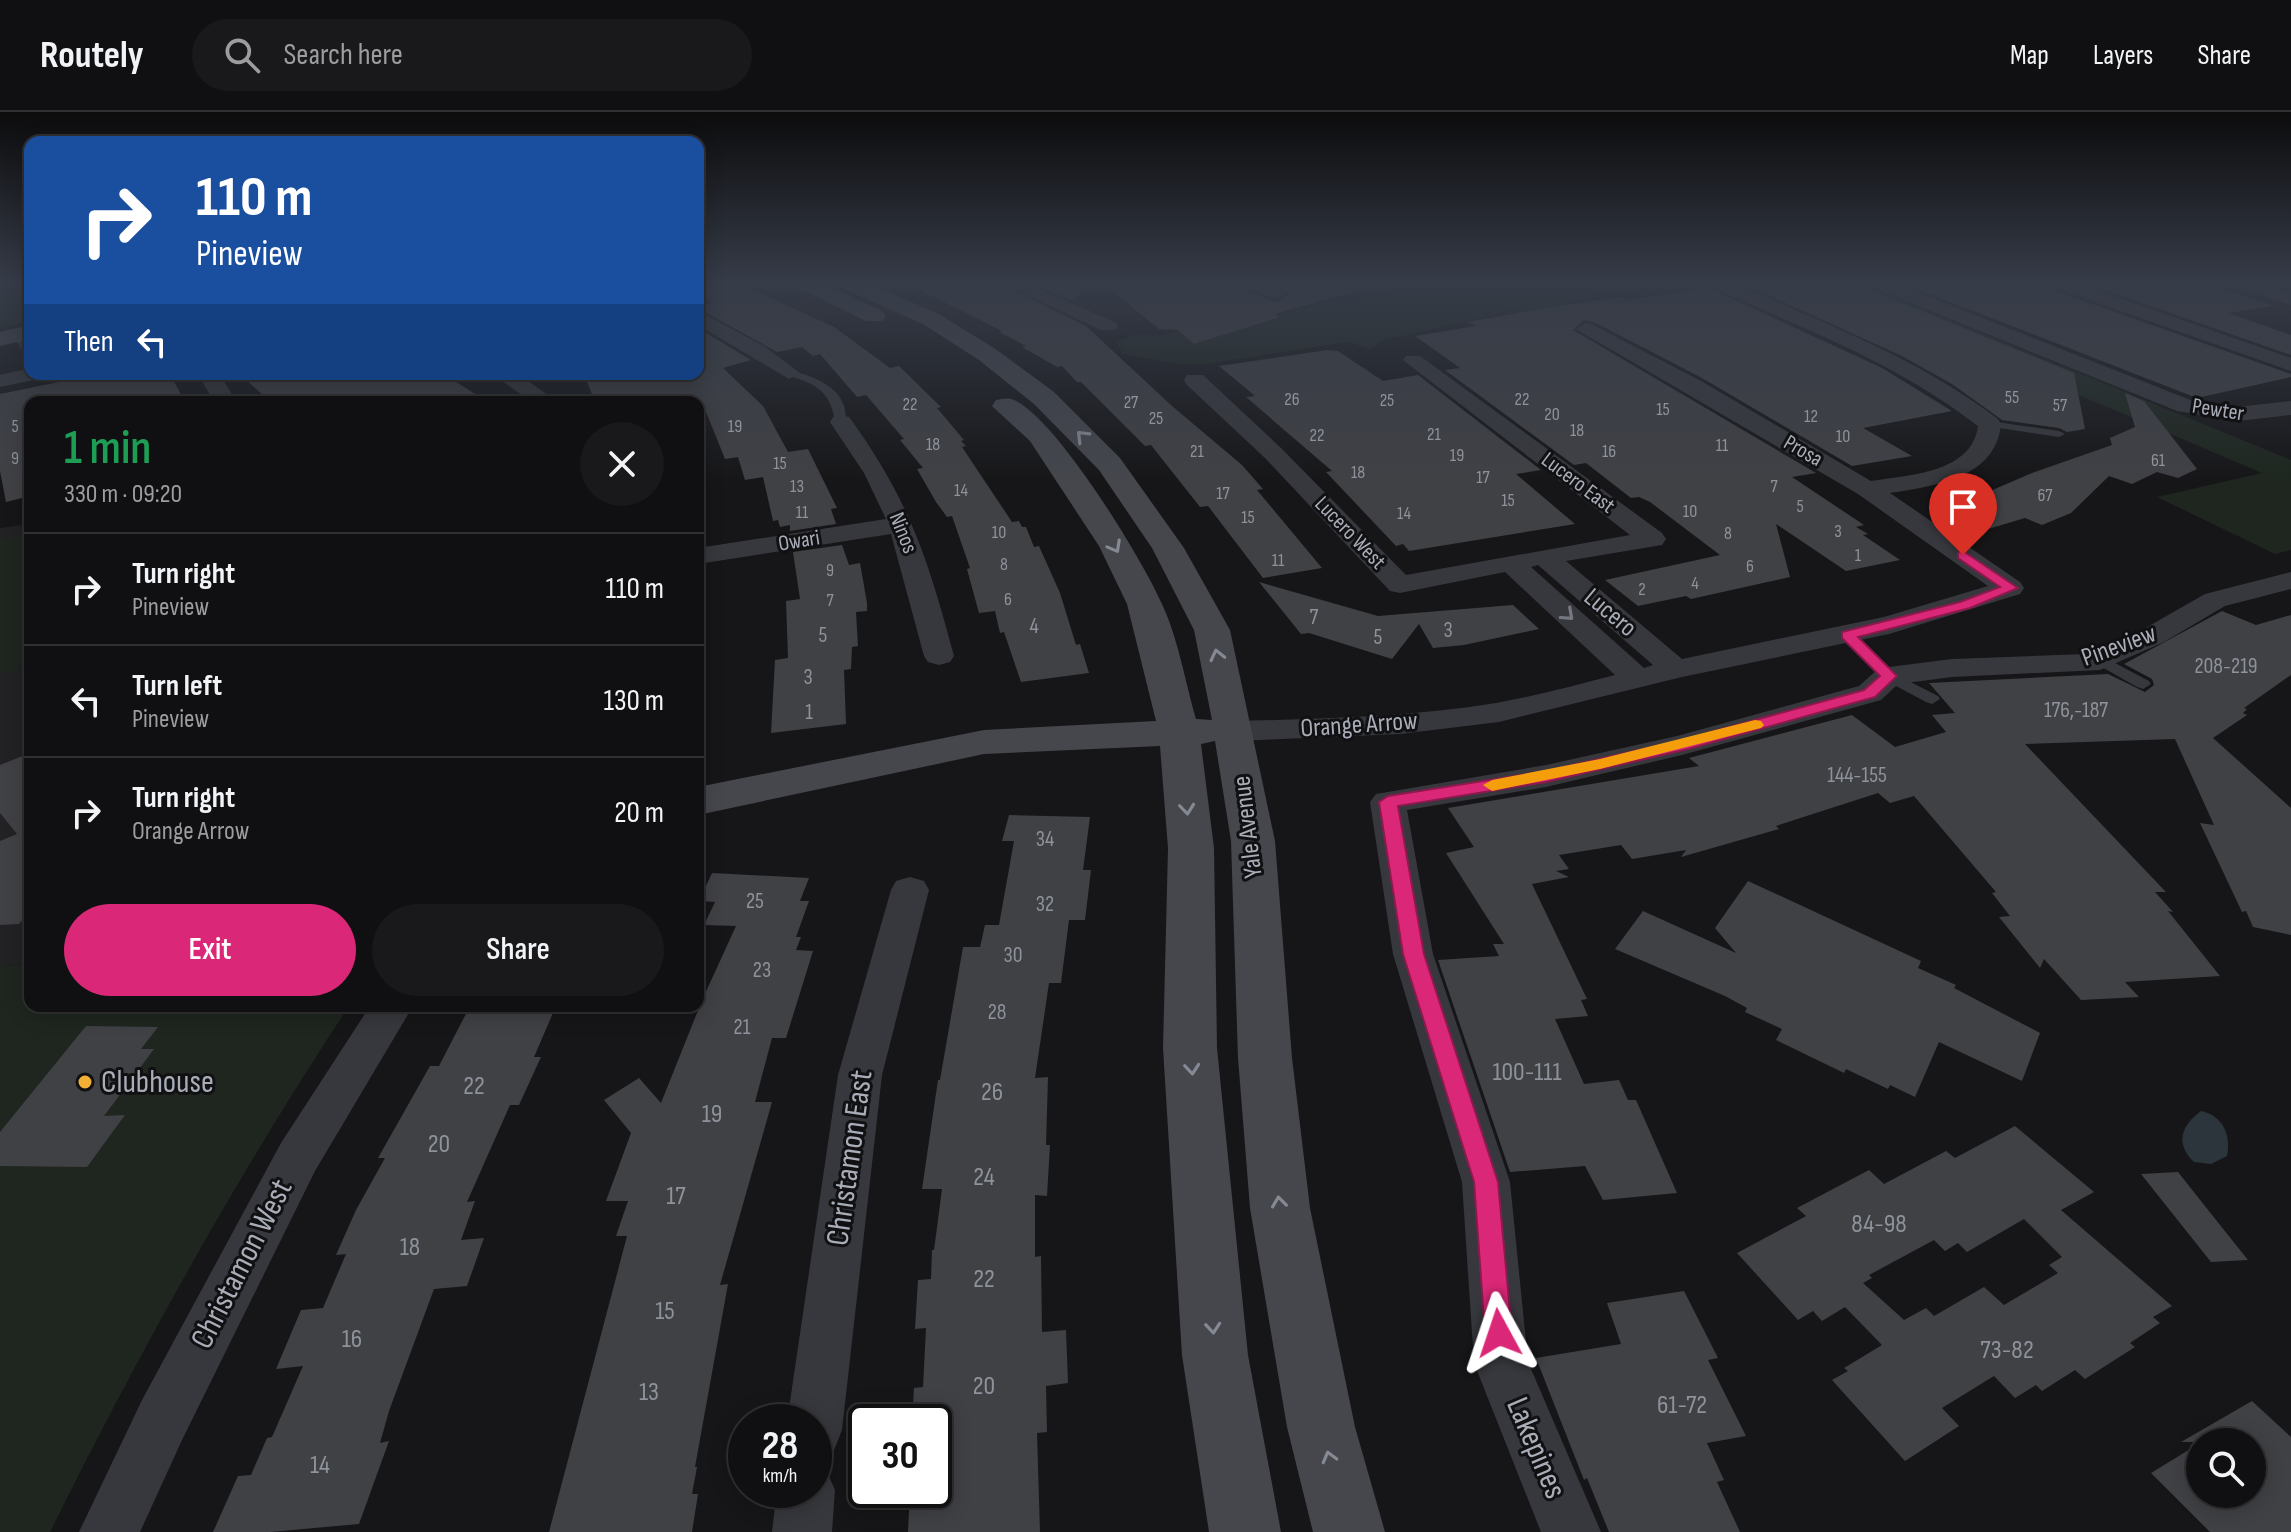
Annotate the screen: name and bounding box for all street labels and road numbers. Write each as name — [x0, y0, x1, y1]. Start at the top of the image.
street label: Pewter — [2190, 393, 2246, 427]
street label: Prosa — [1779, 429, 1827, 473]
street label: Lucero East — [1536, 447, 1620, 520]
street label: Lucero West — [1309, 491, 1391, 575]
street label: Ninos — [883, 509, 923, 558]
street label: Owari — [776, 524, 822, 558]
street label: Lucero — [1577, 582, 1643, 644]
street label: Pineview — [2077, 618, 2161, 674]
street label: Orange Arrow — [1299, 705, 1419, 745]
street label: Yale Avenue — [1226, 774, 1270, 880]
street label: Christamon East — [818, 1068, 882, 1248]
street label: Christamon West — [183, 1173, 301, 1355]
street label: Lakepines — [1497, 1392, 1575, 1504]

